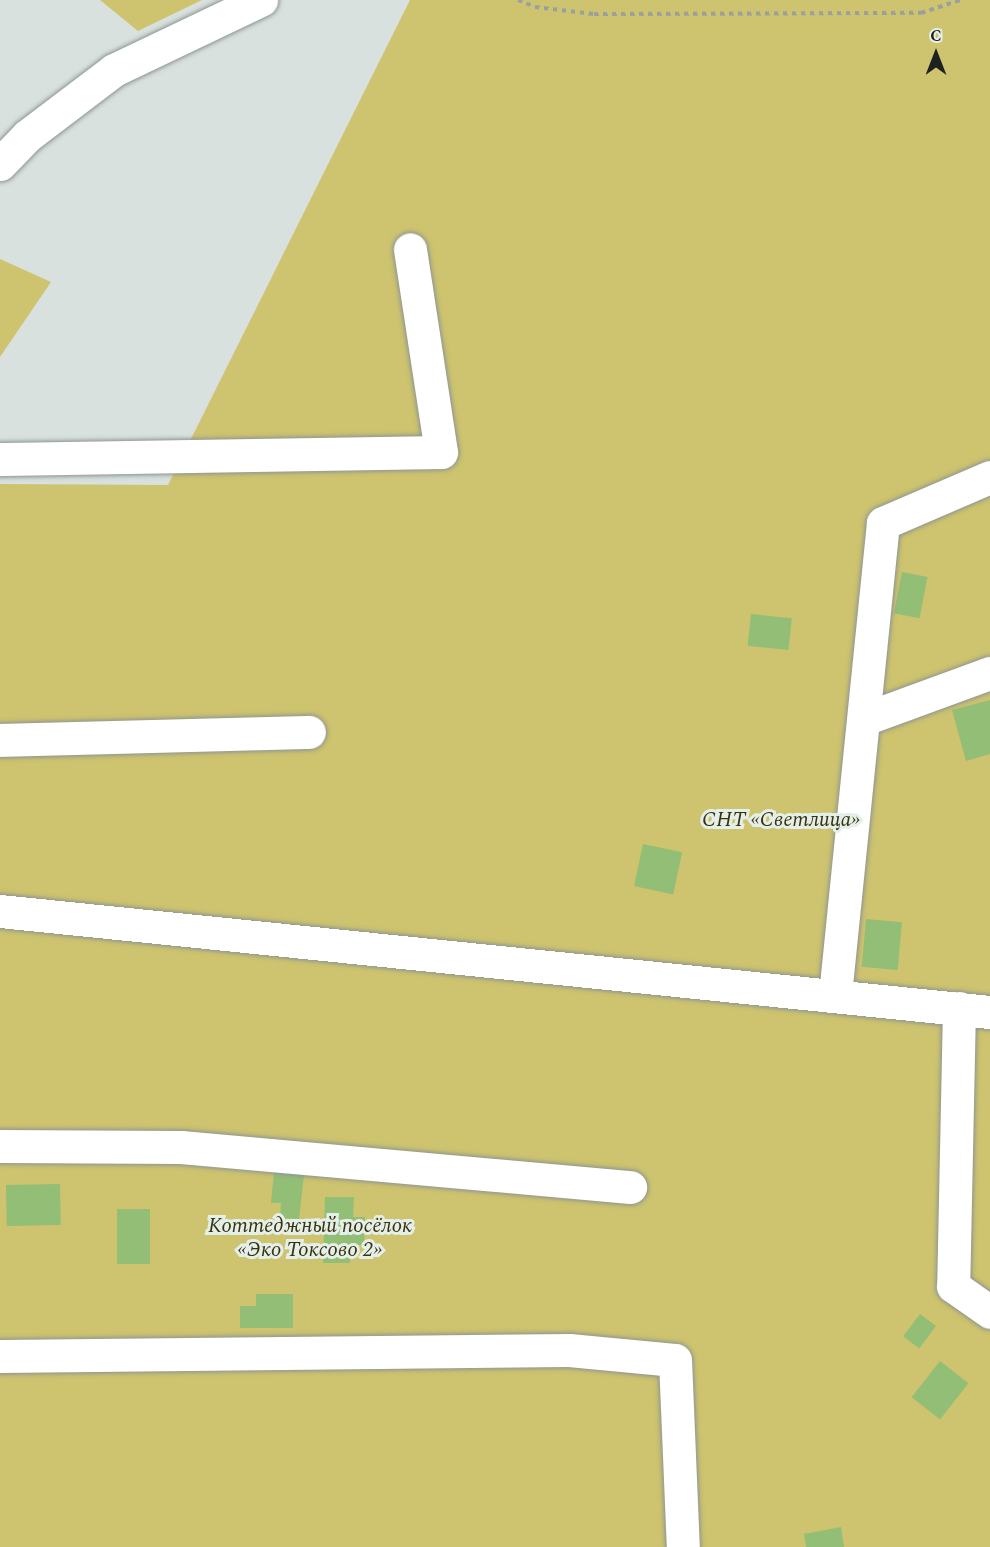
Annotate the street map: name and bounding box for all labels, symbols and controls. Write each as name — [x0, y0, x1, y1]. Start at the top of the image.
north arrow — [906, 24, 966, 84]
text: С — [930, 24, 942, 48]
park label: СНТ «Светлица» — [702, 807, 860, 833]
park label: Коттеджный посёлок «Эко Токсово 2» — [208, 1213, 412, 1263]

